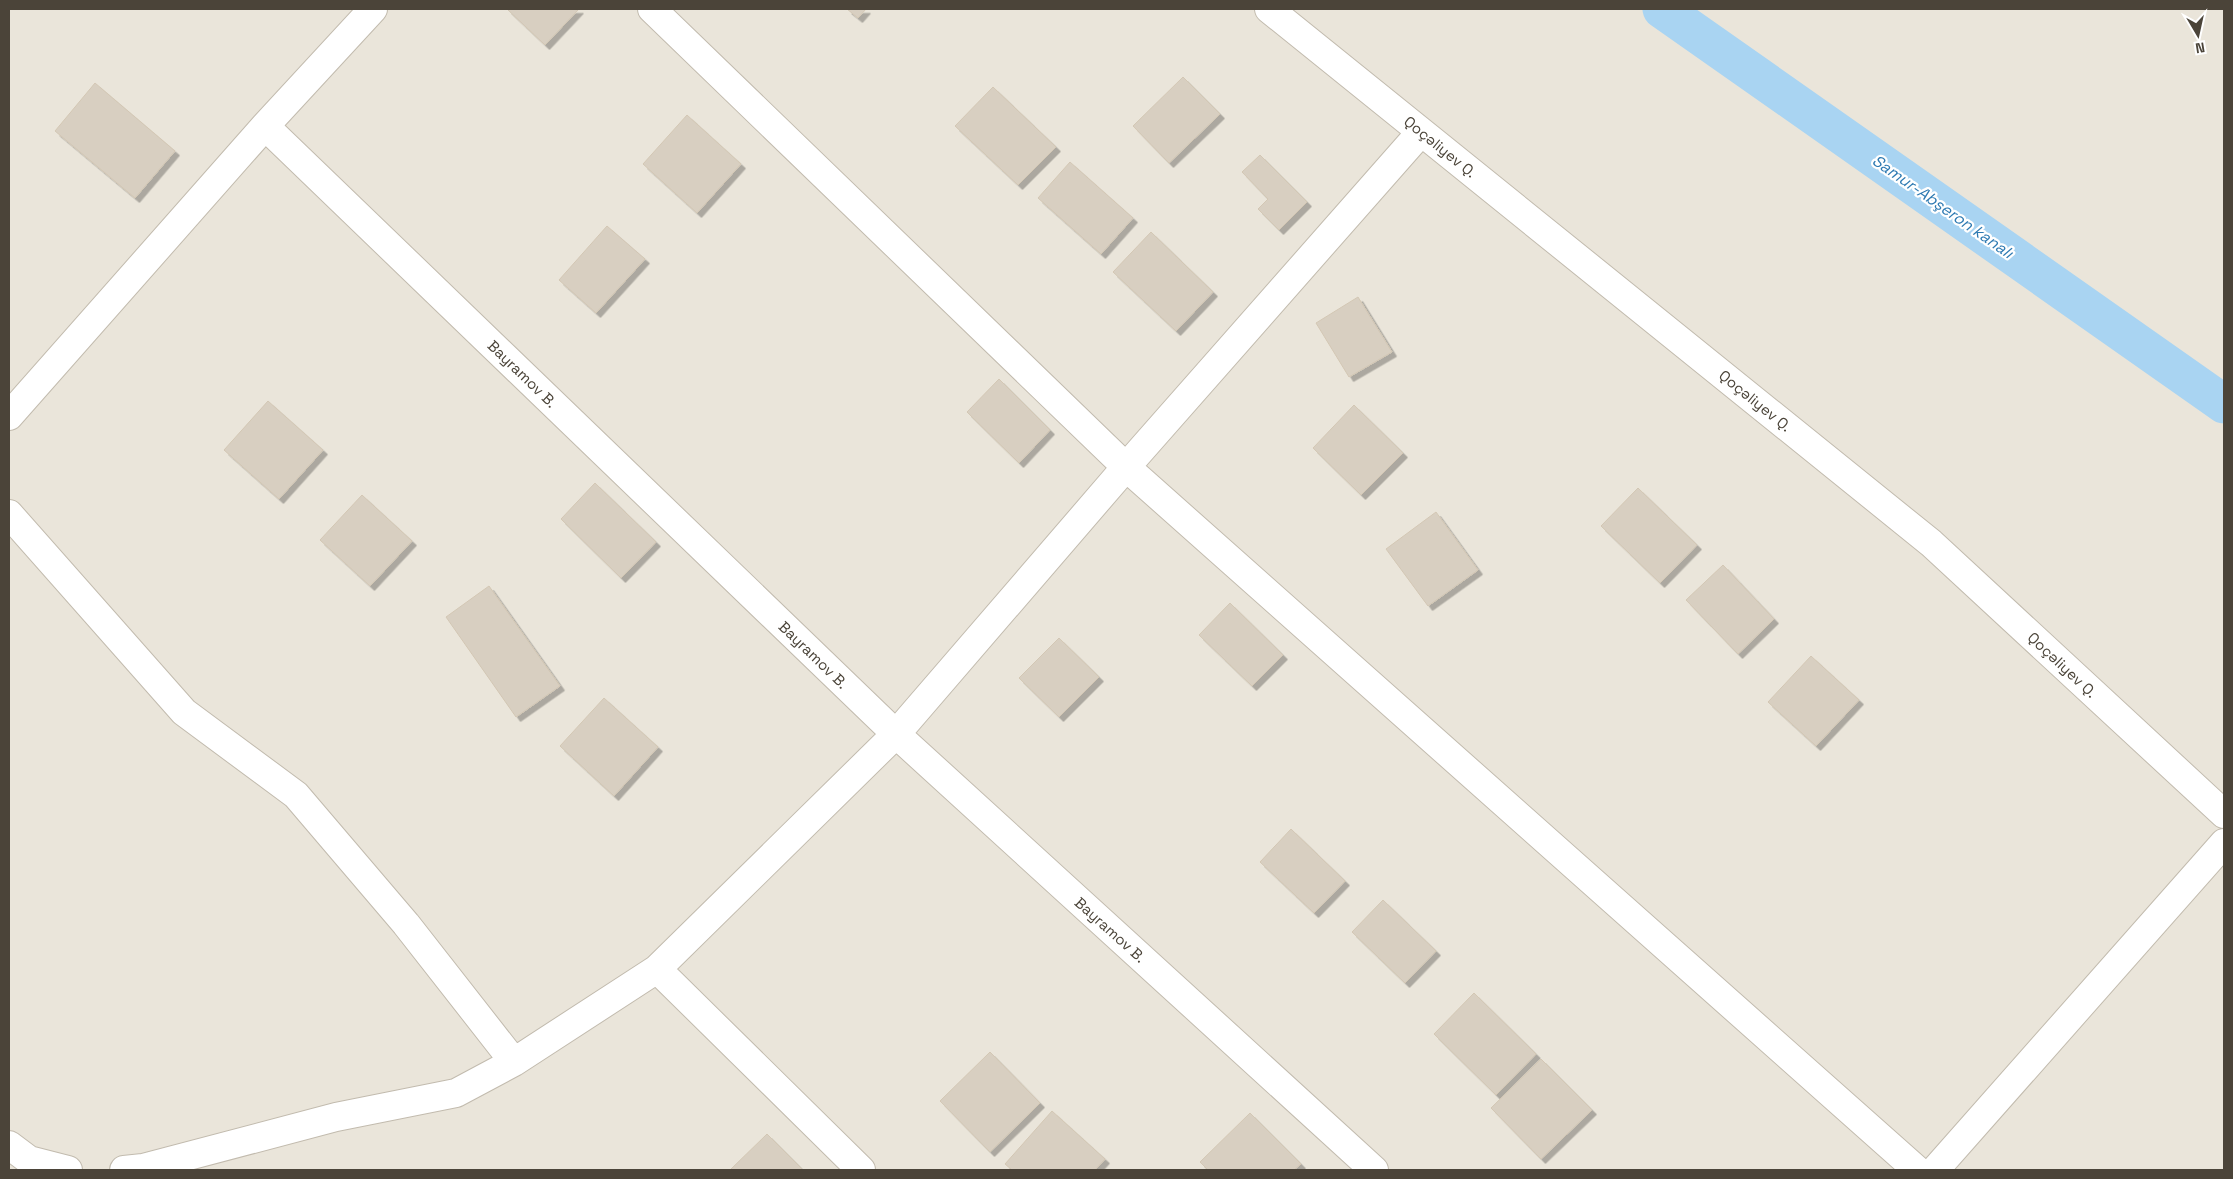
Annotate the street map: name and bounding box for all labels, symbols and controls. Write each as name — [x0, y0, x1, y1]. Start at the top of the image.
north arrow — [2173, 10, 2223, 60]
text: N — [2194, 38, 2206, 57]
street label: Qoçəliyev Q. — [1400, 112, 1480, 182]
water label: Samur-Abşeron kanalı — [1868, 150, 2018, 264]
street label: Bayramov B. — [484, 336, 561, 411]
street label: Qoçəliyev Q. — [1715, 366, 1795, 436]
street label: Bayramov B. — [775, 617, 852, 692]
street label: Qoçəliyev Q. — [2024, 628, 2101, 701]
street label: Bayramov B. — [1071, 893, 1150, 966]

